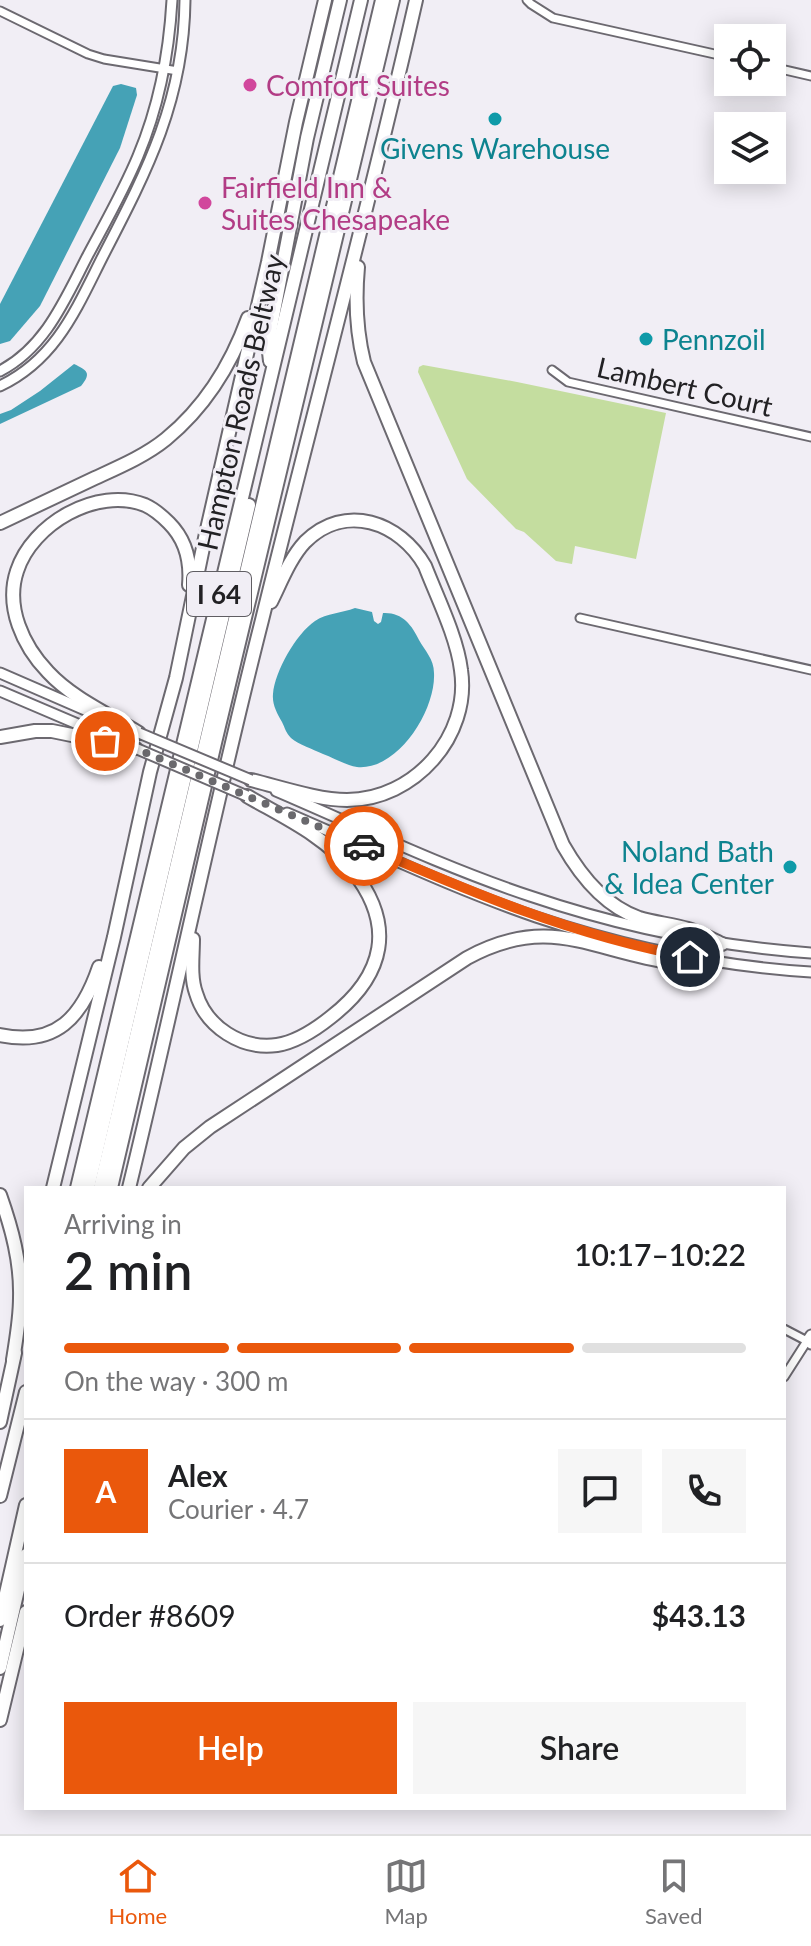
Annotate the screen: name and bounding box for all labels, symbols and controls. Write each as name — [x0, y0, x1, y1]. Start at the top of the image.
map controls — [714, 24, 786, 184]
button: locate — [714, 24, 786, 96]
place label: Comfort Suites — [266, 68, 450, 102]
marker: Comfort Suites — [241, 76, 259, 94]
marker: Givens Warehouse — [486, 110, 504, 128]
button: layers — [714, 112, 786, 184]
place label: Givens Warehouse — [380, 131, 610, 165]
place label: Fairfield Inn & Suites Chesapeake — [221, 170, 450, 236]
marker: Fairfield Inn & Suites Chesapeake — [196, 194, 214, 212]
street label: Hampton Roads Beltway — [189, 250, 291, 553]
place label: Pennzoil — [662, 322, 766, 356]
marker: Pennzoil — [637, 330, 655, 348]
street label: Lambert Court — [594, 349, 776, 423]
road number: I 64 — [187, 572, 251, 616]
pin — [71, 707, 139, 775]
icon: bag — [83, 719, 127, 763]
courier — [324, 806, 404, 886]
icon: car — [342, 824, 386, 868]
place label: Noland Bath & Idea Center — [604, 834, 774, 900]
marker: Noland Bath & Idea Center — [781, 858, 799, 876]
pin — [656, 923, 724, 991]
icon: home — [668, 935, 712, 979]
text: Arriving in — [64, 1208, 182, 1240]
text: 10:17–10:22 — [574, 1236, 746, 1272]
text: 2 min — [64, 1239, 192, 1301]
text: On the way · 300 m — [64, 1365, 288, 1397]
button: chat — [558, 1449, 642, 1533]
button: phone — [662, 1449, 746, 1533]
text: Alex — [168, 1457, 228, 1493]
text: A — [96, 1473, 116, 1509]
text: Courier · 4.7 — [168, 1493, 309, 1525]
text: Order #8609 — [64, 1597, 236, 1633]
text: $43.13 — [652, 1597, 746, 1633]
button: Help — [64, 1702, 397, 1794]
button: Share — [413, 1702, 746, 1794]
tab: Home — [108, 1854, 167, 1929]
tab: Map — [384, 1854, 428, 1929]
tab: Saved — [645, 1854, 702, 1929]

